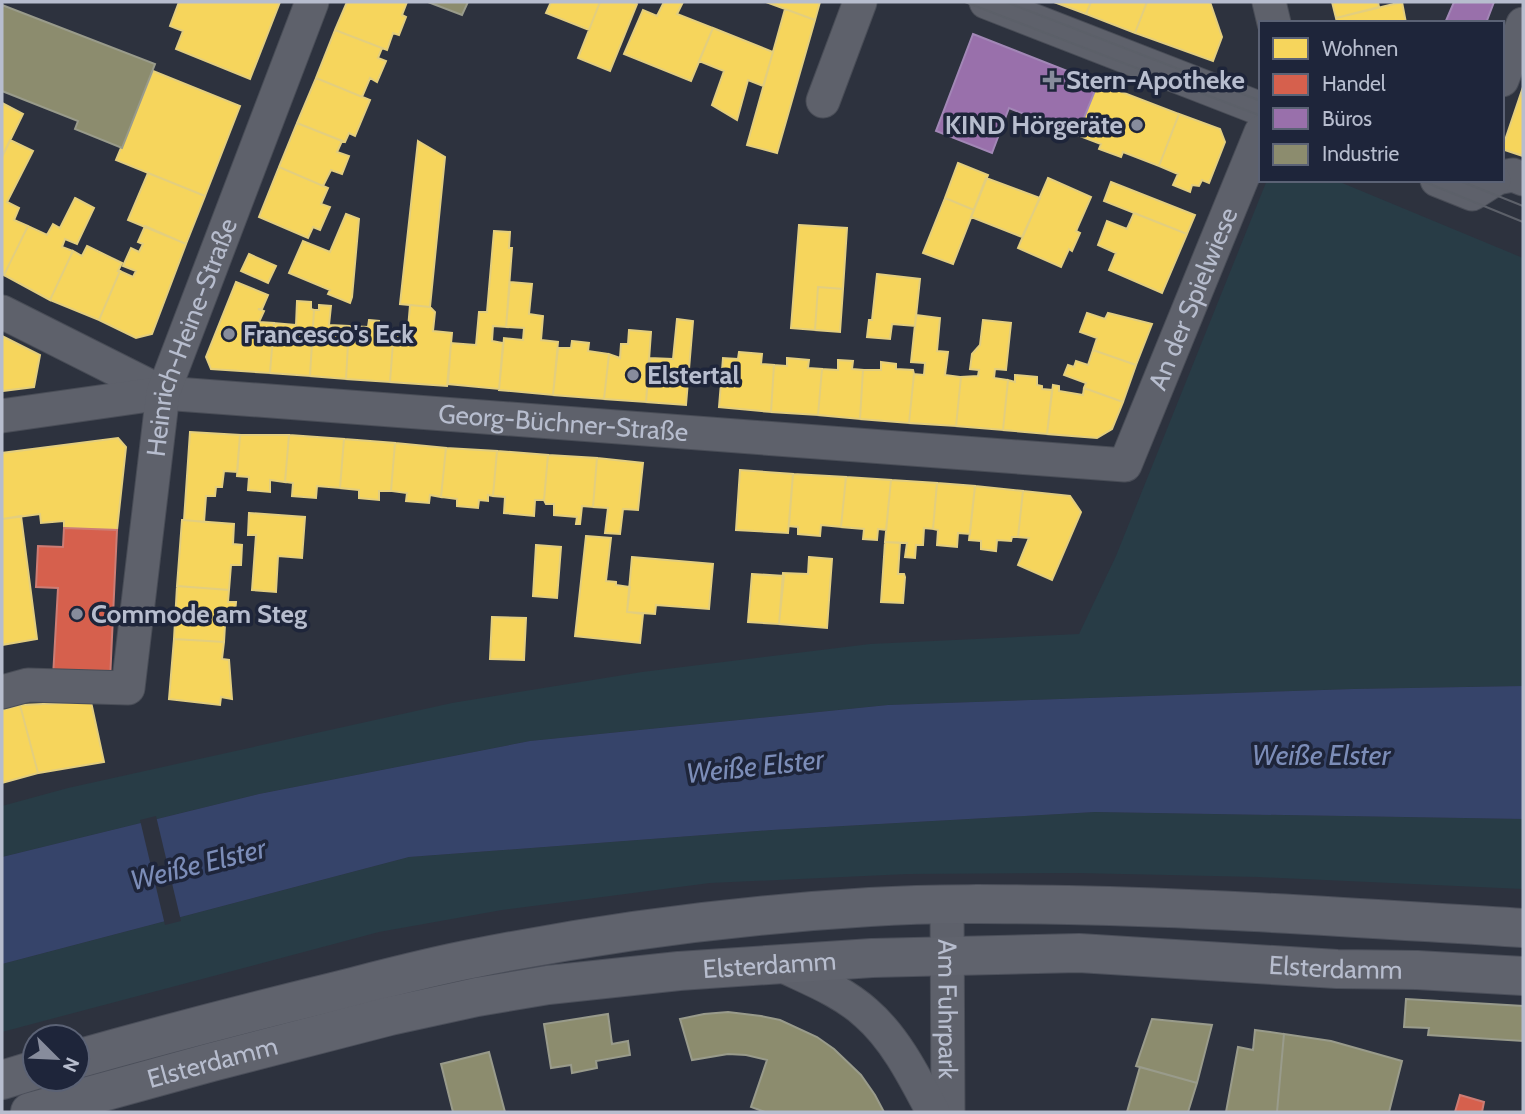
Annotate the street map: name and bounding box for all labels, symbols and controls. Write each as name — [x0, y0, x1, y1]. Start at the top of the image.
legend — [1259, 21, 1504, 182]
text: Wohnen — [1322, 36, 1398, 61]
place label: Stern-Apotheke — [1066, 64, 1245, 96]
text: Handel — [1322, 71, 1386, 96]
marker: Stern-Apotheke — [1044, 72, 1060, 88]
text: Büros — [1322, 106, 1372, 131]
place label: KIND Hörgeräte — [945, 109, 1123, 141]
marker: KIND Hörgeräte — [1129, 117, 1145, 133]
text: Industrie — [1322, 141, 1399, 166]
street label: An der Spielwiese — [1141, 203, 1244, 395]
street label: Heinrich-Heine-Straße — [140, 214, 244, 458]
place label: Francesco's Eck — [243, 318, 414, 350]
marker: Francesco's Eck — [221, 326, 237, 342]
place label: Elstertal — [647, 359, 739, 391]
marker: Elstertal — [625, 367, 641, 383]
street label: Georg-Büchner-Straße — [437, 398, 689, 448]
place label: Commode am Steg — [91, 598, 307, 630]
marker: Commode am Steg — [69, 606, 85, 622]
water label: Weiße Elster — [1252, 738, 1392, 772]
water label: Weiße Elster — [684, 742, 827, 790]
water label: Weiße Elster — [127, 830, 271, 897]
street label: Am Fuhrpark — [931, 939, 964, 1079]
street label: Elsterdamm — [702, 944, 837, 985]
street label: Elsterdamm — [1268, 949, 1403, 986]
north arrow — [21, 1023, 91, 1093]
street label: Elsterdamm — [144, 1030, 281, 1095]
text: N — [58, 1054, 84, 1076]

